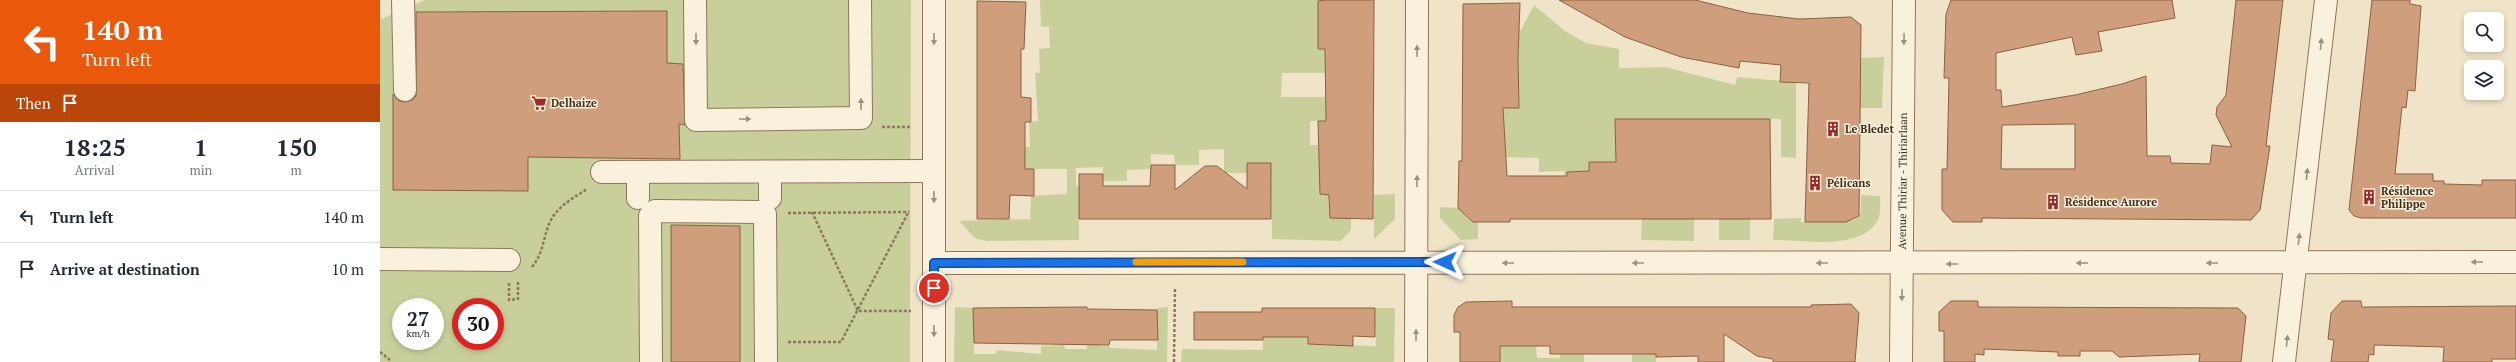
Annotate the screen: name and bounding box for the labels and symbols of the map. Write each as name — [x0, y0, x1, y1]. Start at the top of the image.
one-way arrow — [692, 33, 699, 45]
one-way arrow — [931, 33, 937, 46]
one-way arrow — [1901, 33, 1907, 46]
one-way arrow — [2318, 38, 2324, 50]
one-way arrow — [1414, 44, 1420, 57]
supermarket icon: Delhaize — [530, 94, 548, 112]
place label: Delhaize — [551, 96, 597, 110]
one-way arrow — [858, 97, 864, 110]
street label: Avenue Thiriar - Thiriarlaan — [1895, 112, 1910, 249]
one-way arrow — [739, 116, 752, 122]
building icon: Le Bledet — [1824, 120, 1842, 138]
place label: Le Bledet — [1845, 122, 1894, 136]
one-way arrow — [2304, 167, 2310, 180]
one-way arrow — [1414, 174, 1420, 187]
building icon: Pélicans — [1806, 174, 1824, 192]
place label: Pélicans — [1827, 176, 1870, 190]
place label: Résidence Philippe — [2381, 184, 2434, 211]
building icon: Résidence Philippe — [2360, 188, 2378, 206]
one-way arrow — [931, 191, 937, 204]
building icon: Résidence Aurore — [2044, 193, 2062, 211]
place label: Résidence Aurore — [2065, 195, 2157, 209]
one-way arrow — [2296, 233, 2302, 245]
position arrow — [1424, 241, 1466, 283]
one-way arrow — [2470, 259, 2483, 265]
one-way arrow — [1501, 260, 1514, 266]
one-way arrow — [1631, 260, 1644, 266]
one-way arrow — [1815, 260, 1828, 266]
one-way arrow — [2075, 260, 2088, 266]
one-way arrow — [2205, 260, 2218, 266]
one-way arrow — [1945, 261, 1958, 267]
pin — [917, 271, 951, 305]
one-way arrow — [1899, 289, 1905, 302]
speed limit sign: 30 — [452, 298, 504, 350]
one-way arrow — [931, 325, 937, 338]
one-way arrow — [1413, 328, 1419, 341]
one-way arrow — [2283, 335, 2290, 347]

